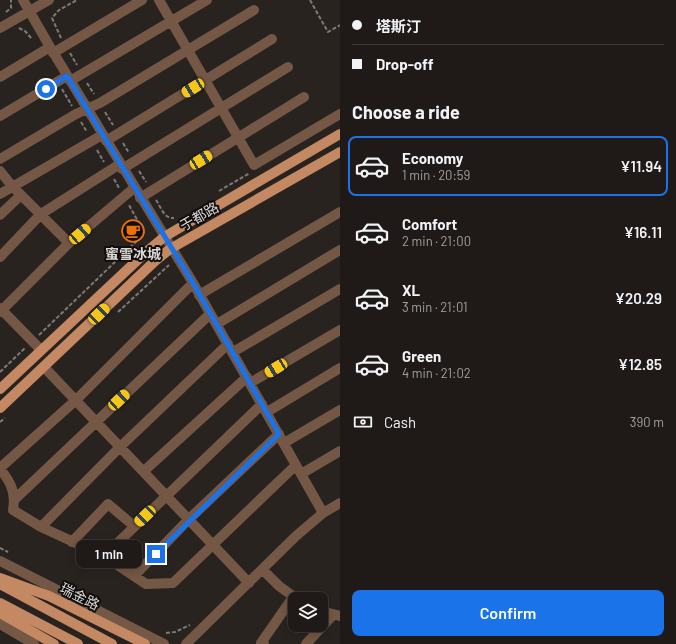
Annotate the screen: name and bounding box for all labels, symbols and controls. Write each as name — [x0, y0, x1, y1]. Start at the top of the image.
text: 塔斯汀 — [376, 17, 421, 35]
text: Drop-off — [376, 55, 434, 73]
car — [180, 77, 206, 99]
route start — [37, 80, 55, 98]
text: Choose a ride — [352, 101, 460, 123]
icon: car — [354, 148, 390, 184]
car — [188, 149, 214, 171]
text: Economy — [402, 149, 463, 167]
text: ¥11.94 — [620, 157, 662, 175]
text: 1 min · 20:59 — [402, 167, 470, 183]
street label: 于都路 — [177, 198, 221, 234]
icon: car — [354, 214, 390, 250]
text: Comfort — [402, 215, 457, 233]
cafe icon: 蜜雪冰城 — [120, 218, 146, 244]
car — [67, 222, 93, 246]
text: ¥16.11 — [624, 223, 662, 241]
text: 2 min · 21:00 — [402, 233, 471, 249]
place label: 蜜雪冰城 — [105, 245, 161, 262]
icon: car — [354, 280, 390, 316]
text: XL — [402, 281, 420, 299]
text: ¥20.29 — [615, 289, 662, 307]
text: 3 min · 21:01 — [402, 299, 468, 315]
car — [86, 301, 112, 327]
icon: car — [354, 346, 390, 382]
text: Green — [402, 347, 441, 365]
text: ¥12.85 — [618, 355, 662, 373]
car — [263, 357, 289, 379]
text: 4 min · 21:02 — [402, 365, 471, 381]
car — [106, 387, 132, 413]
icon: cash — [352, 411, 374, 433]
text: Cash — [384, 413, 416, 431]
text: 390 m — [630, 414, 664, 430]
car — [132, 503, 158, 529]
callout: 1 min — [76, 540, 142, 568]
route end — [147, 545, 165, 563]
text: 1 min — [95, 546, 123, 562]
street label: 瑞金路 — [57, 579, 103, 613]
button: Confirm — [352, 590, 664, 636]
map controls — [288, 592, 328, 632]
button: layers — [288, 592, 328, 632]

